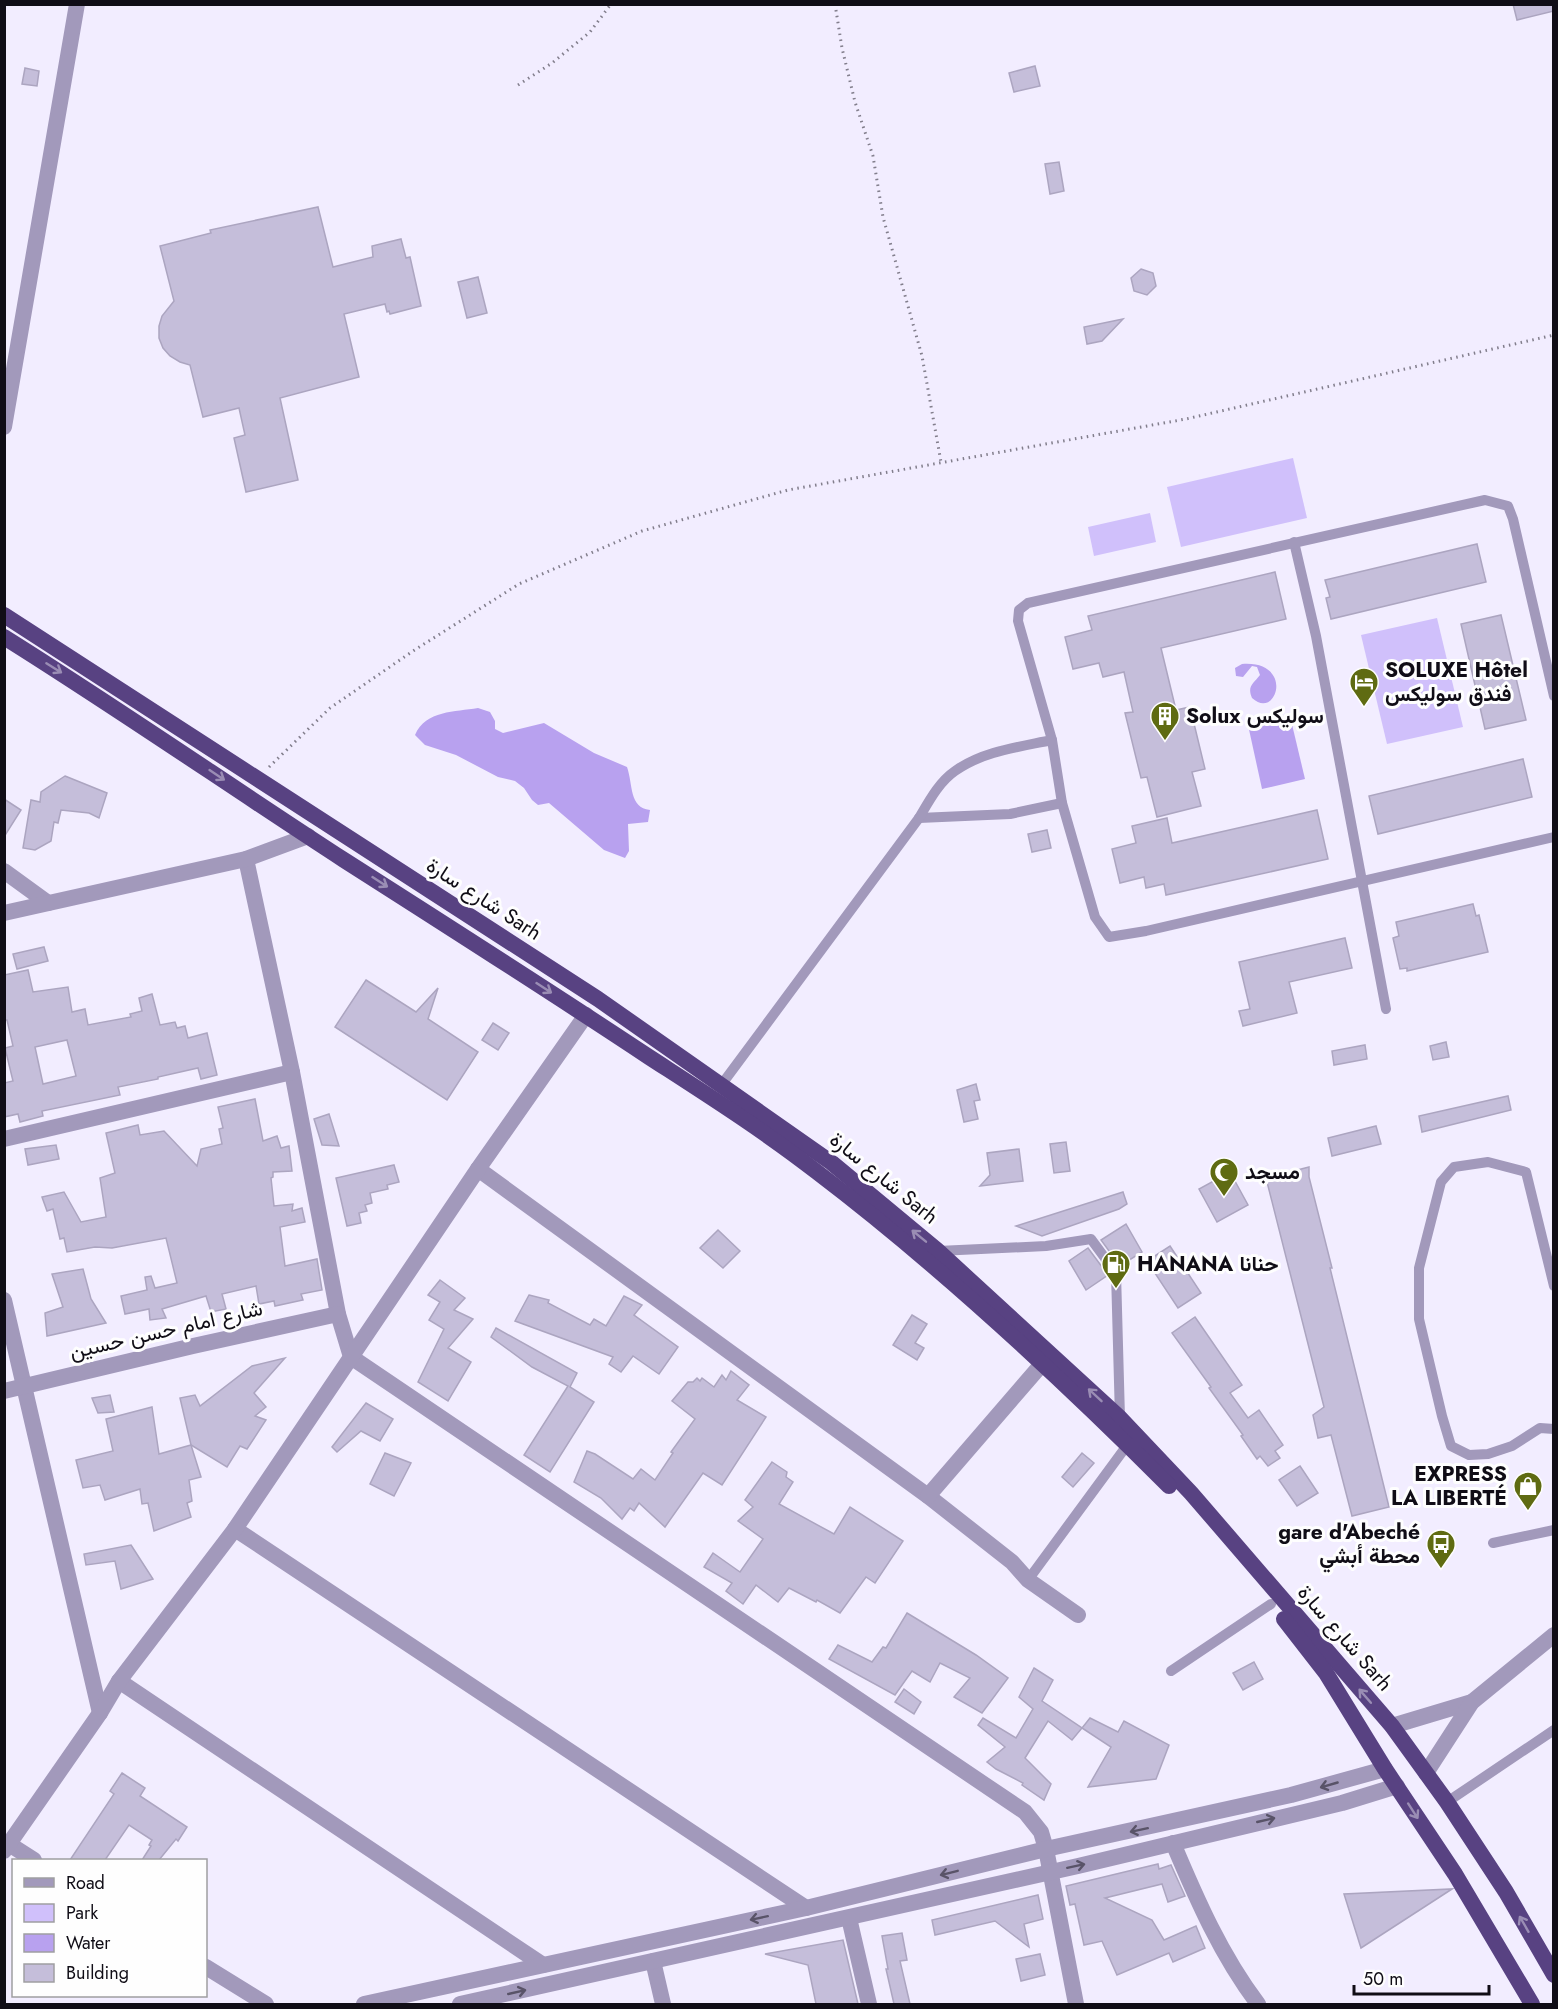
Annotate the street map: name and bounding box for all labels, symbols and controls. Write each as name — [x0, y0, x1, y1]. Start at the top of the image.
place label: SOLUXE Hôtel فندق سوليكس — [1385, 655, 1528, 709]
one-way arrow — [45, 662, 62, 674]
hotel icon: SOLUXE Hôtel فندق سوليكس — [1348, 666, 1380, 708]
building icon: Solux سوليكس — [1149, 700, 1181, 742]
place label: Solux سوليكس — [1186, 701, 1324, 731]
one-way arrow — [208, 769, 224, 781]
street label: شارع سارة Sarh — [420, 850, 548, 948]
one-way arrow — [371, 876, 388, 889]
one-way arrow — [535, 981, 552, 994]
street label: شارع سارة Sarh — [823, 1125, 945, 1231]
mosque icon: مسجد — [1208, 1156, 1240, 1198]
place label: مسجد — [1245, 1157, 1300, 1187]
one-way arrow — [911, 1229, 927, 1242]
fuel station icon: HANANA حنانا — [1100, 1248, 1132, 1290]
place label: HANANA حنانا — [1137, 1249, 1279, 1279]
street label: شارع امام حسن حسين — [66, 1293, 266, 1367]
one-way arrow — [1087, 1388, 1102, 1402]
place label: EXPRESS LA LIBERTÉ — [1391, 1459, 1507, 1513]
shop icon: EXPRESS LA LIBERTÉ — [1512, 1470, 1544, 1512]
place label: gare d'Abeché محطة أبشي — [1278, 1517, 1420, 1573]
bus stop icon: gare d'Abeché محطة أبشي — [1425, 1528, 1457, 1570]
street label: شارع سارة Sarh — [1290, 1578, 1400, 1698]
one-way arrow — [1358, 1689, 1372, 1704]
one-way arrow — [1320, 1780, 1339, 1791]
one-way arrow — [1407, 1803, 1420, 1820]
one-way arrow — [1256, 1814, 1275, 1826]
one-way arrow — [1130, 1824, 1149, 1836]
legend — [12, 1859, 207, 1997]
one-way arrow — [1066, 1859, 1085, 1871]
one-way arrow — [940, 1867, 959, 1879]
text: Road — [66, 1870, 105, 1896]
text: Park — [66, 1900, 98, 1926]
one-way arrow — [750, 1913, 769, 1924]
one-way arrow — [1518, 1916, 1529, 1934]
text: Water — [66, 1930, 111, 1956]
scale bar — [1354, 1958, 1489, 1996]
text: Building — [66, 1960, 129, 1986]
text: 50 m — [1363, 1966, 1403, 1992]
one-way arrow — [507, 1985, 526, 1997]

